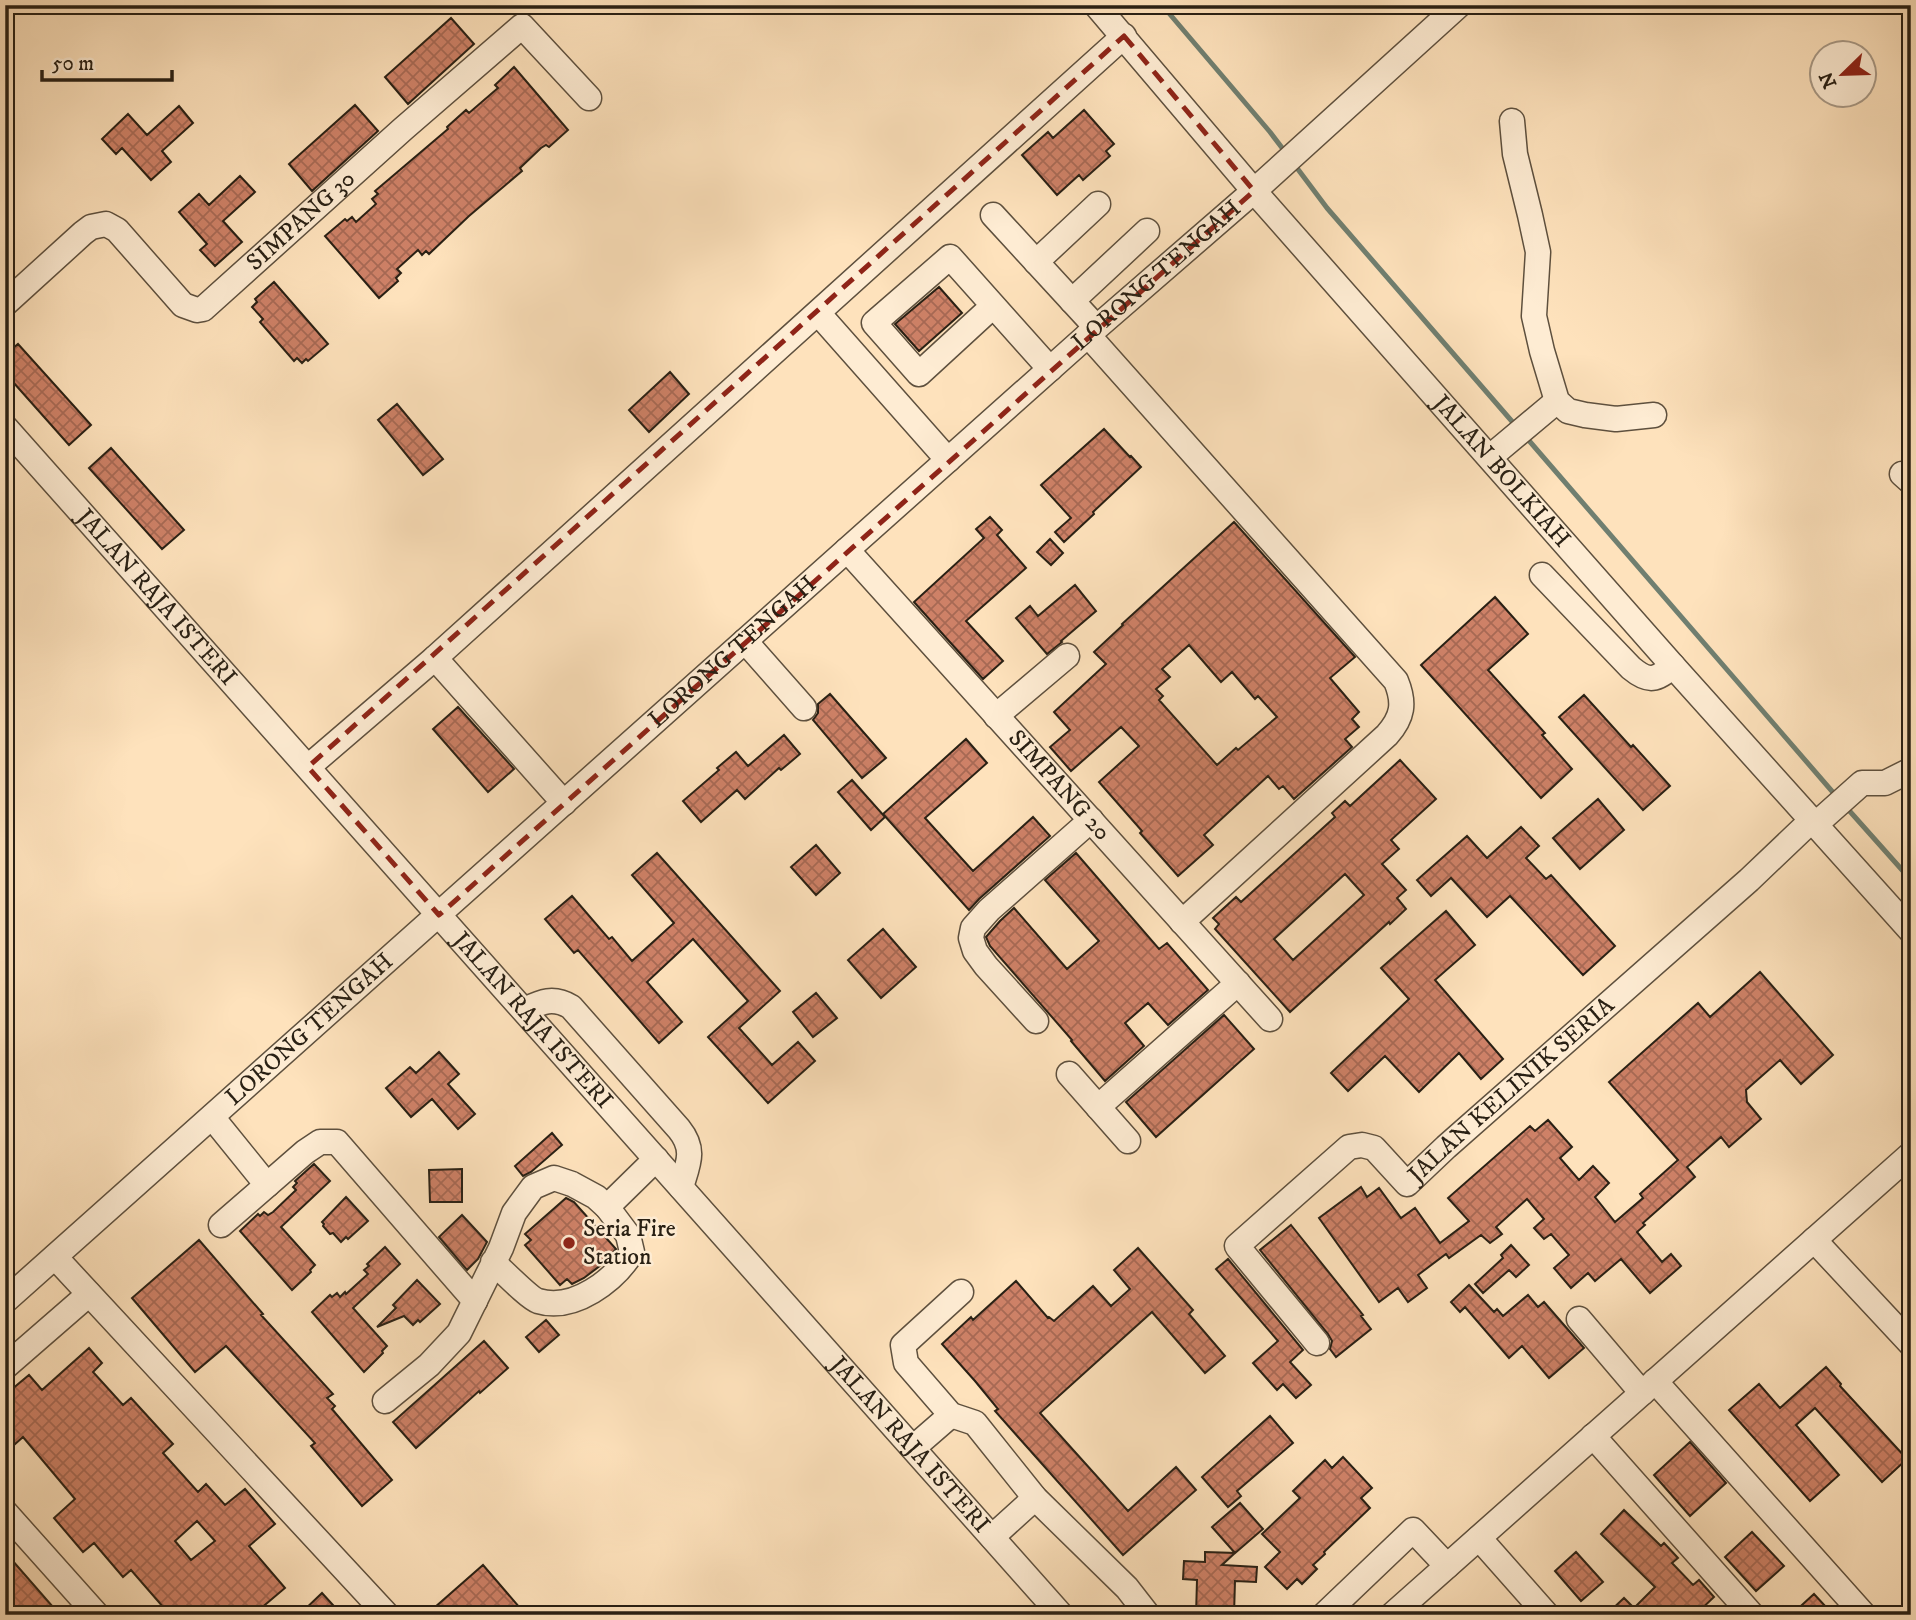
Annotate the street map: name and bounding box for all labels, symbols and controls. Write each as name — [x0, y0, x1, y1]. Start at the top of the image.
scale bar — [42, 38, 172, 82]
north arrow — [1808, 38, 1878, 108]
text: 50 m — [52, 51, 94, 77]
text: N — [1815, 68, 1842, 92]
street label: SIMPANG 30 — [240, 164, 362, 278]
street label: LORONG TENGAH — [1066, 194, 1248, 357]
street label: JALAN BOLKIAH — [1425, 387, 1577, 554]
street label: JALAN RAJA ISTERI — [69, 501, 243, 692]
street label: LORONG TENGAH — [642, 569, 823, 735]
street label: SIMPANG 20 — [1002, 724, 1117, 847]
street label: JALAN RAJA ISTERI — [445, 924, 619, 1115]
street label: LORONG TENGAH — [219, 947, 400, 1112]
street label: JALAN KELINIK SERIA — [1401, 990, 1621, 1191]
place label: Seria Fire Station — [583, 1214, 676, 1272]
marker: Seria Fire Station — [561, 1235, 577, 1251]
street label: JALAN RAJA ISTERI — [822, 1349, 996, 1540]

